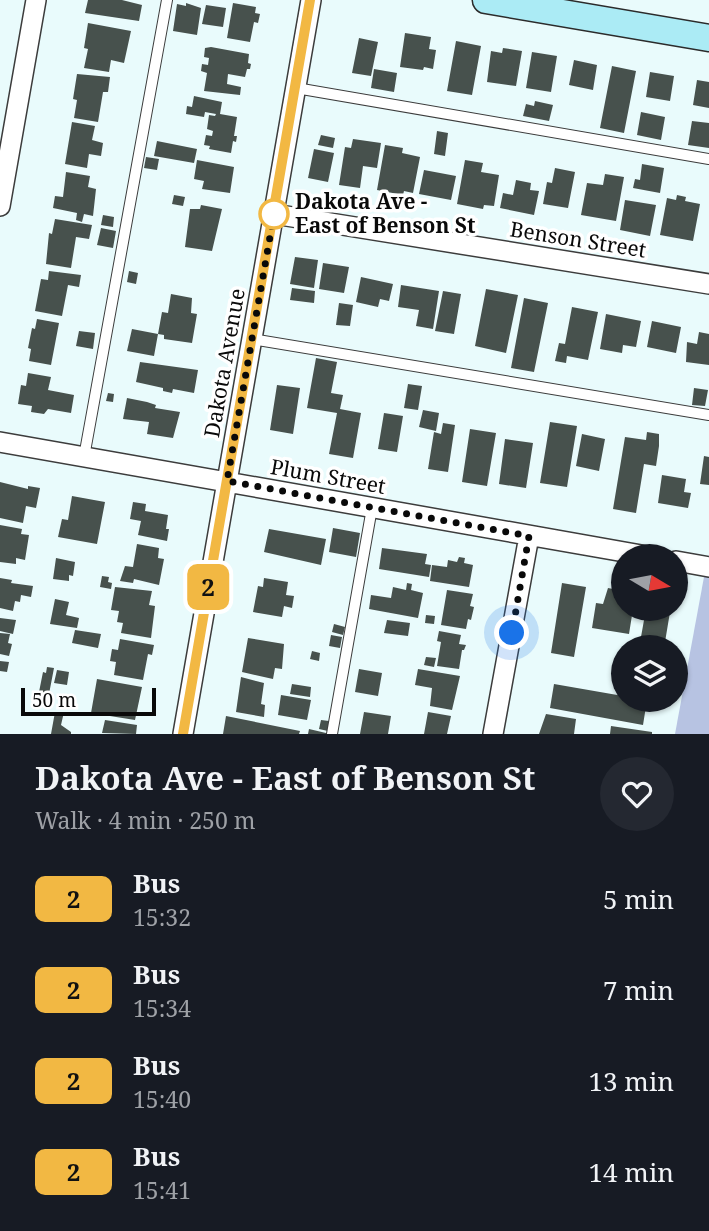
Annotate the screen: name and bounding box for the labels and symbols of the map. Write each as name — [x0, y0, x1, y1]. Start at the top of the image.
place label: Dakota Ave - East of Benson St — [295, 187, 476, 239]
marker: Dakota Ave - East of Benson St — [259, 199, 289, 229]
street label: Benson Street — [508, 214, 648, 264]
street label: Dakota Avenue — [197, 286, 251, 440]
street label: Plum Street — [268, 452, 388, 500]
north arrow — [611, 544, 688, 621]
line badge: 2 — [185, 564, 231, 610]
your location — [494, 615, 529, 650]
scale bar — [21, 685, 156, 717]

